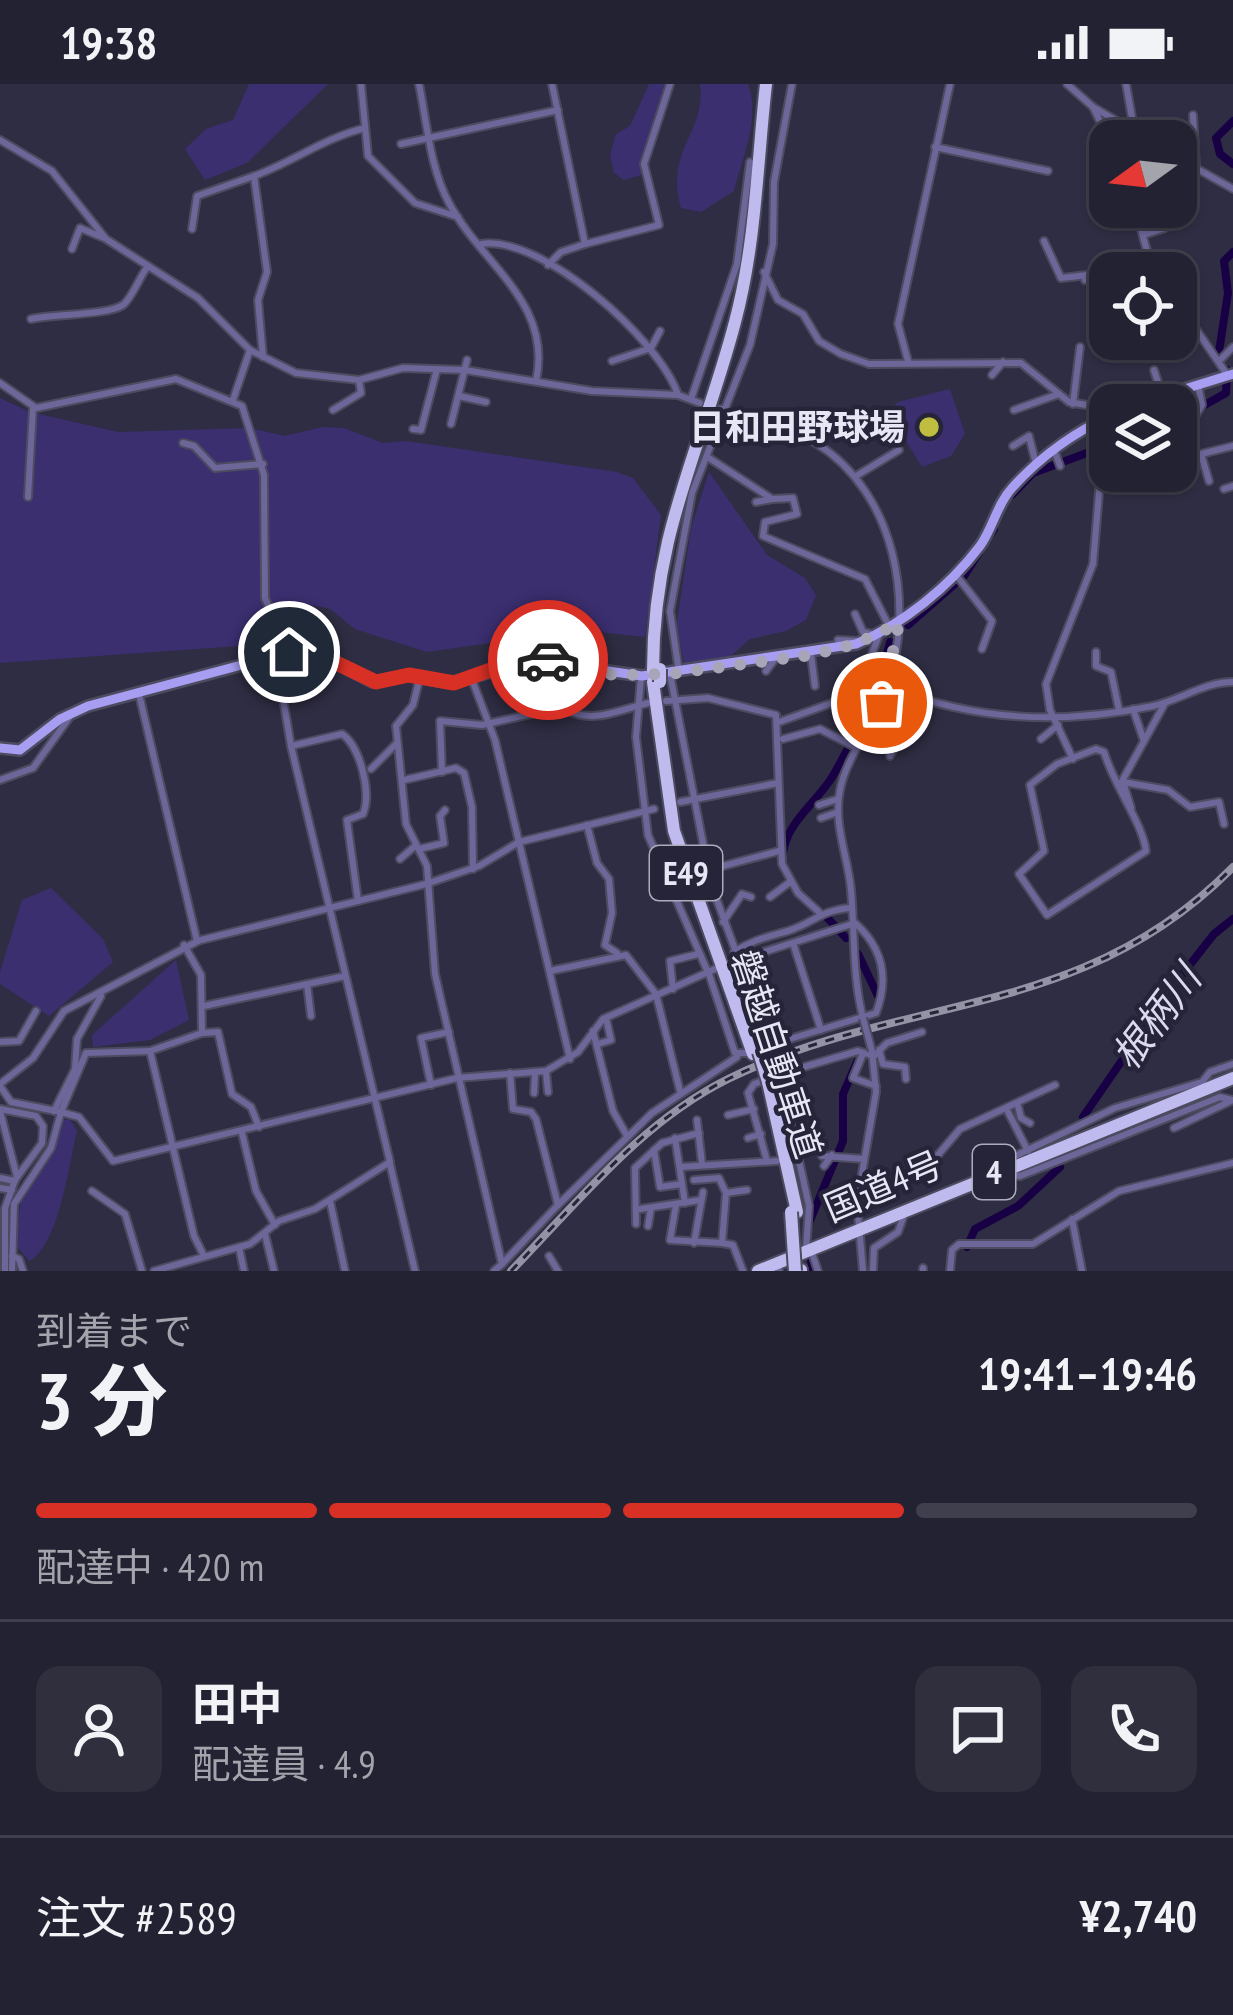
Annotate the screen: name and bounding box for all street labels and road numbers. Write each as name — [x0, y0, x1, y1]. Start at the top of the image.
road number: E49 — [650, 846, 722, 900]
street label: 磐越自動車道 — [722, 944, 833, 1164]
street label: 国道4号 — [816, 1140, 949, 1231]
road number: 4 — [973, 1145, 1015, 1199]

